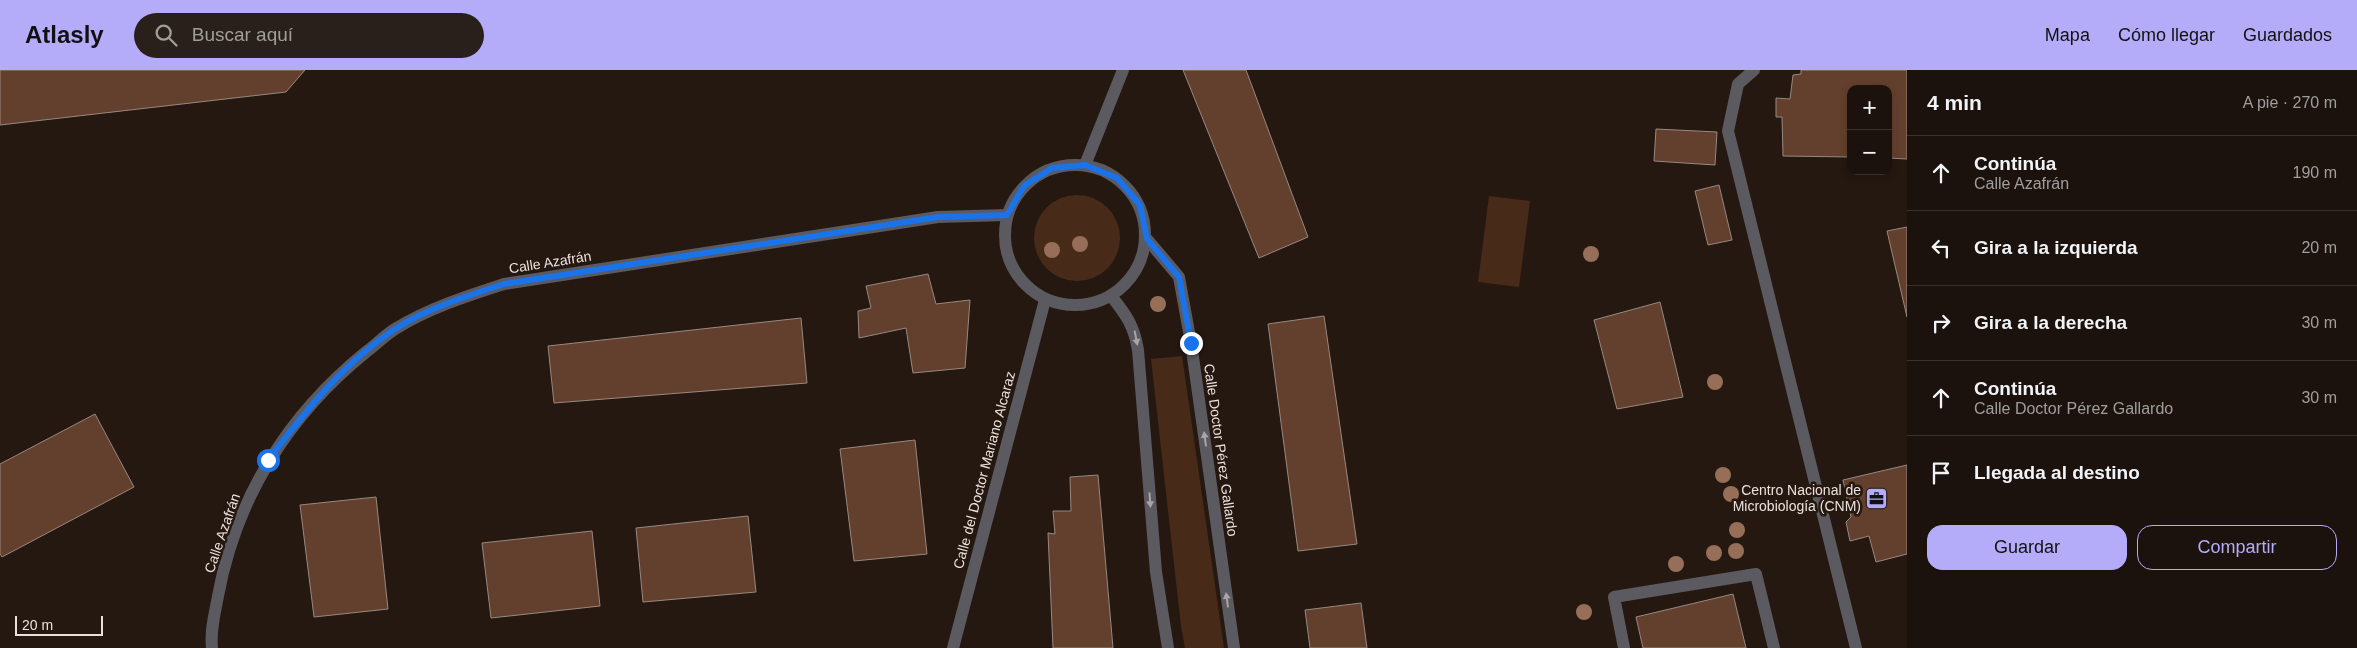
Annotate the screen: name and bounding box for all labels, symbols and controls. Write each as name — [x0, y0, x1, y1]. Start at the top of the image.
search box — [134, 13, 484, 58]
text: Atlasly — [25, 21, 104, 48]
icon: search — [152, 21, 180, 49]
text: Buscar aquí — [192, 24, 293, 45]
text: Mapa — [2045, 25, 2090, 45]
text: Cómo llegar — [2118, 25, 2215, 45]
text: Guardados — [2243, 25, 2332, 45]
map controls — [1847, 85, 1892, 175]
button: + — [1847, 85, 1892, 130]
text: 4 min — [1927, 91, 1982, 114]
text: A pie · 270 m — [2243, 94, 2337, 111]
button: − — [1847, 130, 1892, 175]
text: Continúa — [1974, 153, 2056, 174]
icon: ahead — [1927, 159, 1955, 187]
text: 190 m — [2293, 164, 2337, 181]
text: Calle Azafrán — [1974, 175, 2069, 192]
icon: left — [1927, 234, 1955, 262]
text: Gira a la izquierda — [1974, 237, 2138, 258]
text: 20 m — [2301, 239, 2337, 256]
street label: Calle Azafrán — [508, 248, 592, 276]
icon: right — [1927, 309, 1955, 337]
text: Gira a la derecha — [1974, 312, 2127, 333]
text: 30 m — [2301, 314, 2337, 331]
one-way arrow — [1133, 331, 1141, 347]
route end — [1180, 332, 1203, 355]
street label: Calle Doctor Pérez Gallardo — [1201, 363, 1241, 538]
street label: Calle del Doctor Mariano Alcaraz — [950, 369, 1018, 571]
text: Continúa — [1974, 378, 2056, 399]
icon: ahead — [1927, 384, 1955, 412]
text: 30 m — [2301, 389, 2337, 406]
text: Calle Doctor Pérez Gallardo — [1974, 400, 2173, 417]
one-way arrow — [1200, 431, 1208, 447]
route start — [257, 449, 280, 472]
icon: arrive — [1927, 459, 1955, 487]
text: Llegada al destino — [1974, 462, 2140, 483]
place label: Centro Nacional de Microbiología (CNM) — [1733, 482, 1861, 514]
office icon: Centro Nacional de Microbiología (CNM) — [1865, 486, 1889, 510]
street label: Calle Azafrán — [201, 491, 243, 575]
one-way arrow — [1146, 492, 1154, 508]
button: Guardar — [1927, 525, 2127, 570]
button: Compartir — [2137, 525, 2337, 570]
one-way arrow — [1223, 591, 1231, 607]
scale bar — [15, 613, 102, 636]
text: 20 m — [22, 617, 53, 633]

